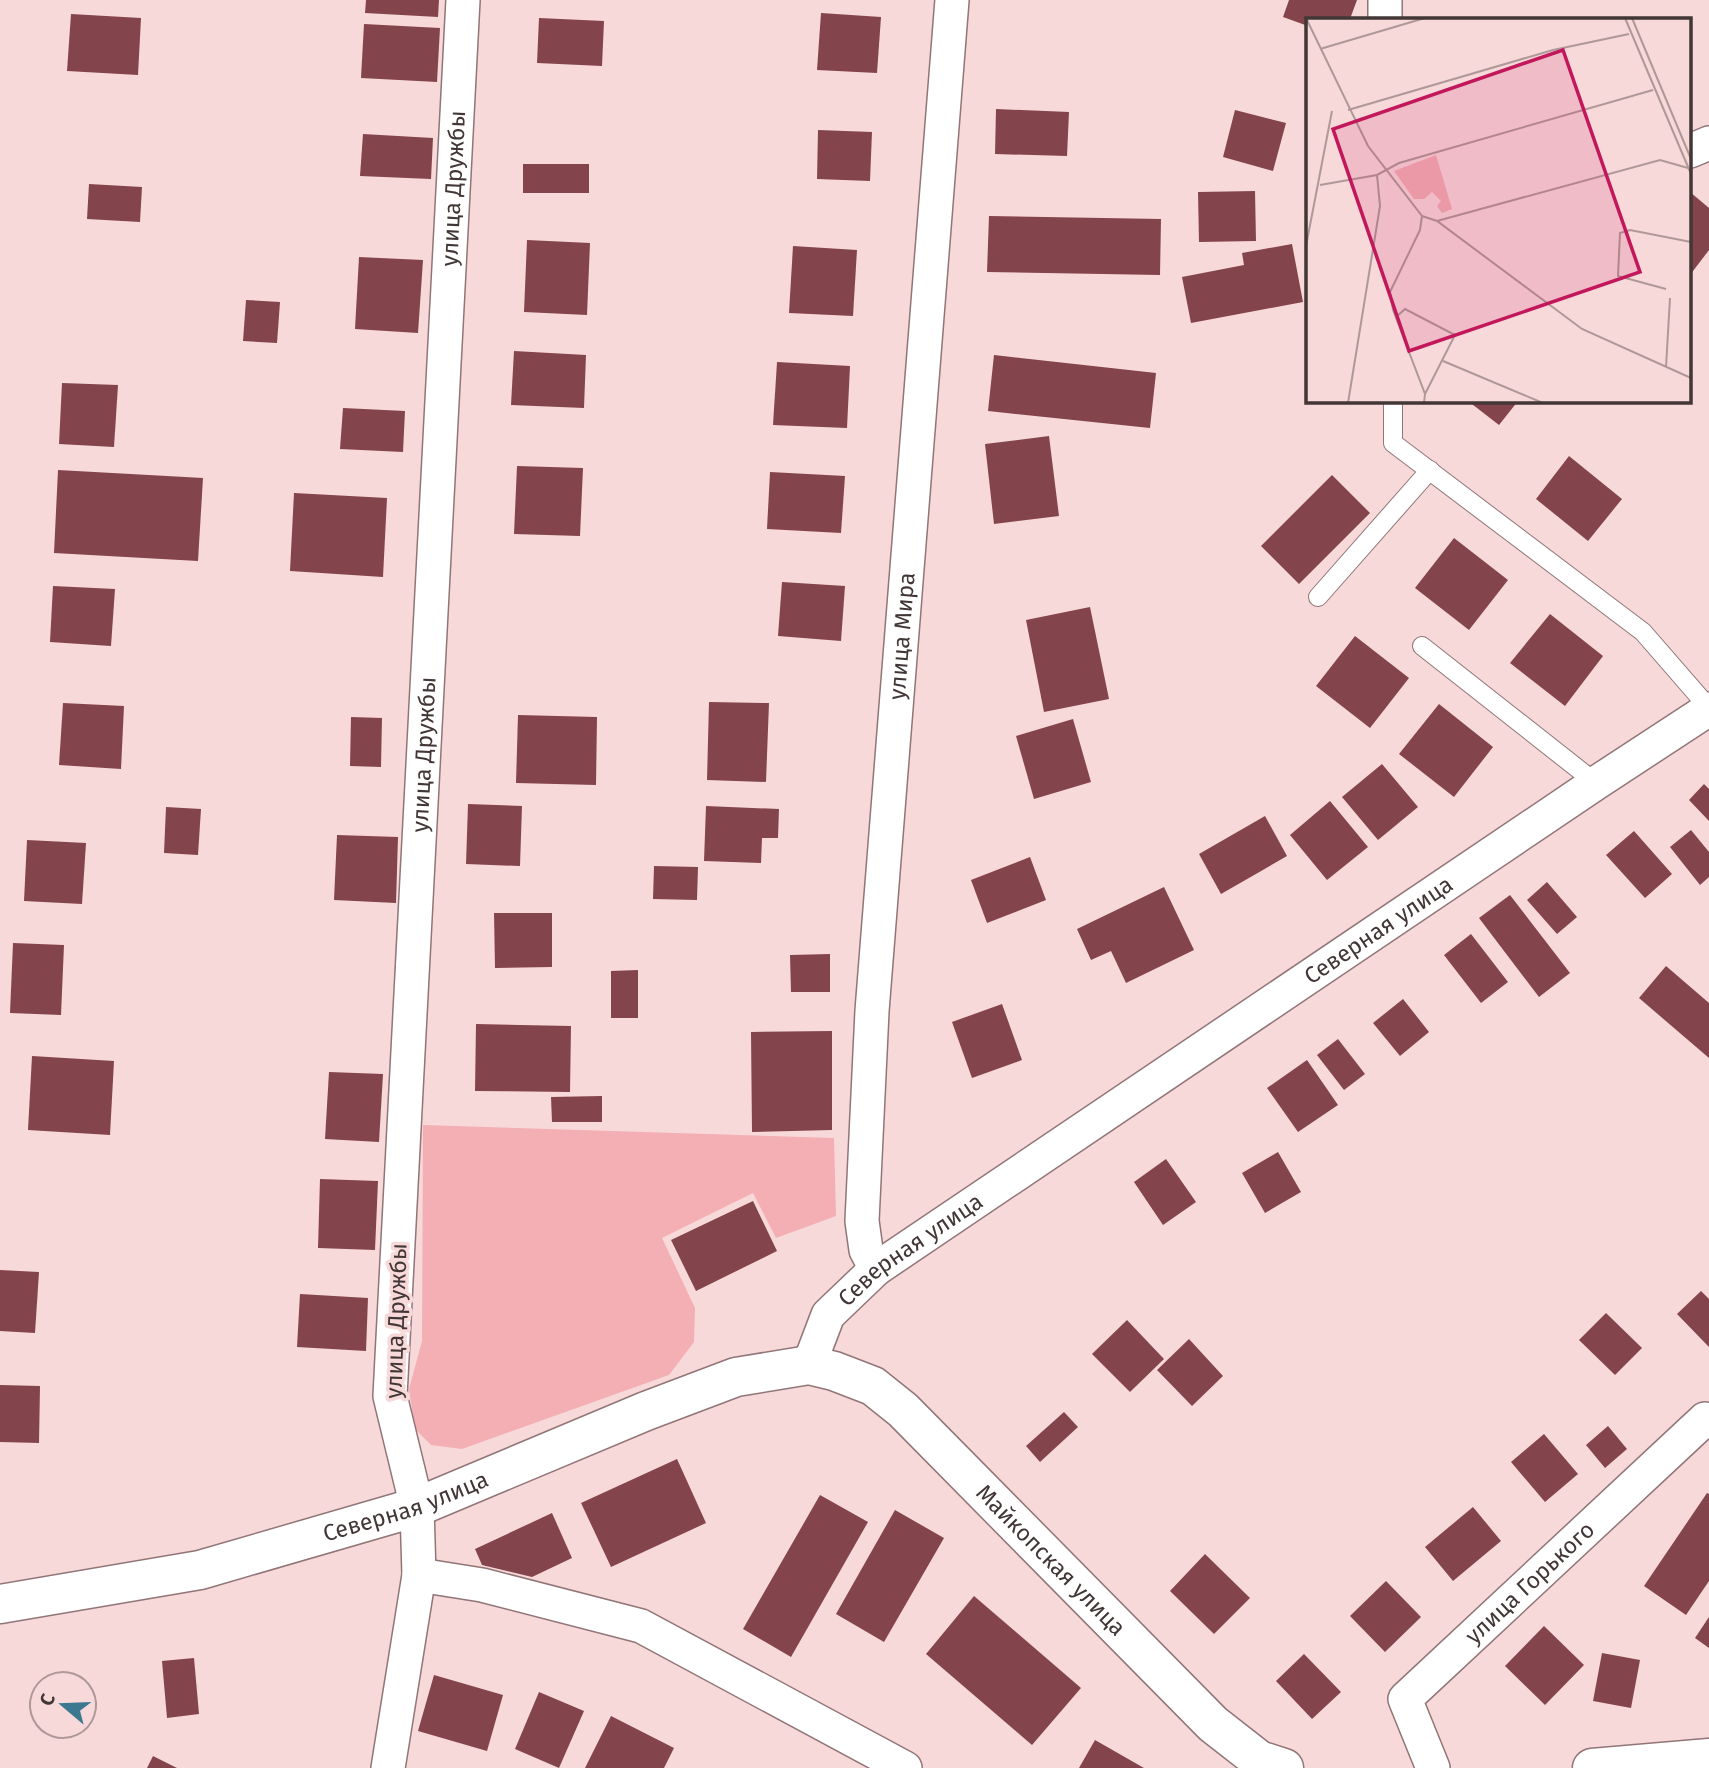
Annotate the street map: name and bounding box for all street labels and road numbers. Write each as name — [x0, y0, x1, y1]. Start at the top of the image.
street label: улица Дружбы — [435, 110, 471, 267]
street label: улица Мира — [883, 571, 921, 701]
street label: улица Дружбы — [405, 676, 442, 833]
street label: Северная улица — [1299, 870, 1458, 990]
street label: Северная улица — [832, 1187, 988, 1312]
street label: улица Дружбы — [379, 1243, 413, 1399]
street label: Северная улица — [320, 1465, 492, 1548]
street label: Майкопская улица — [970, 1479, 1132, 1641]
street label: улица Горького — [1459, 1516, 1600, 1650]

